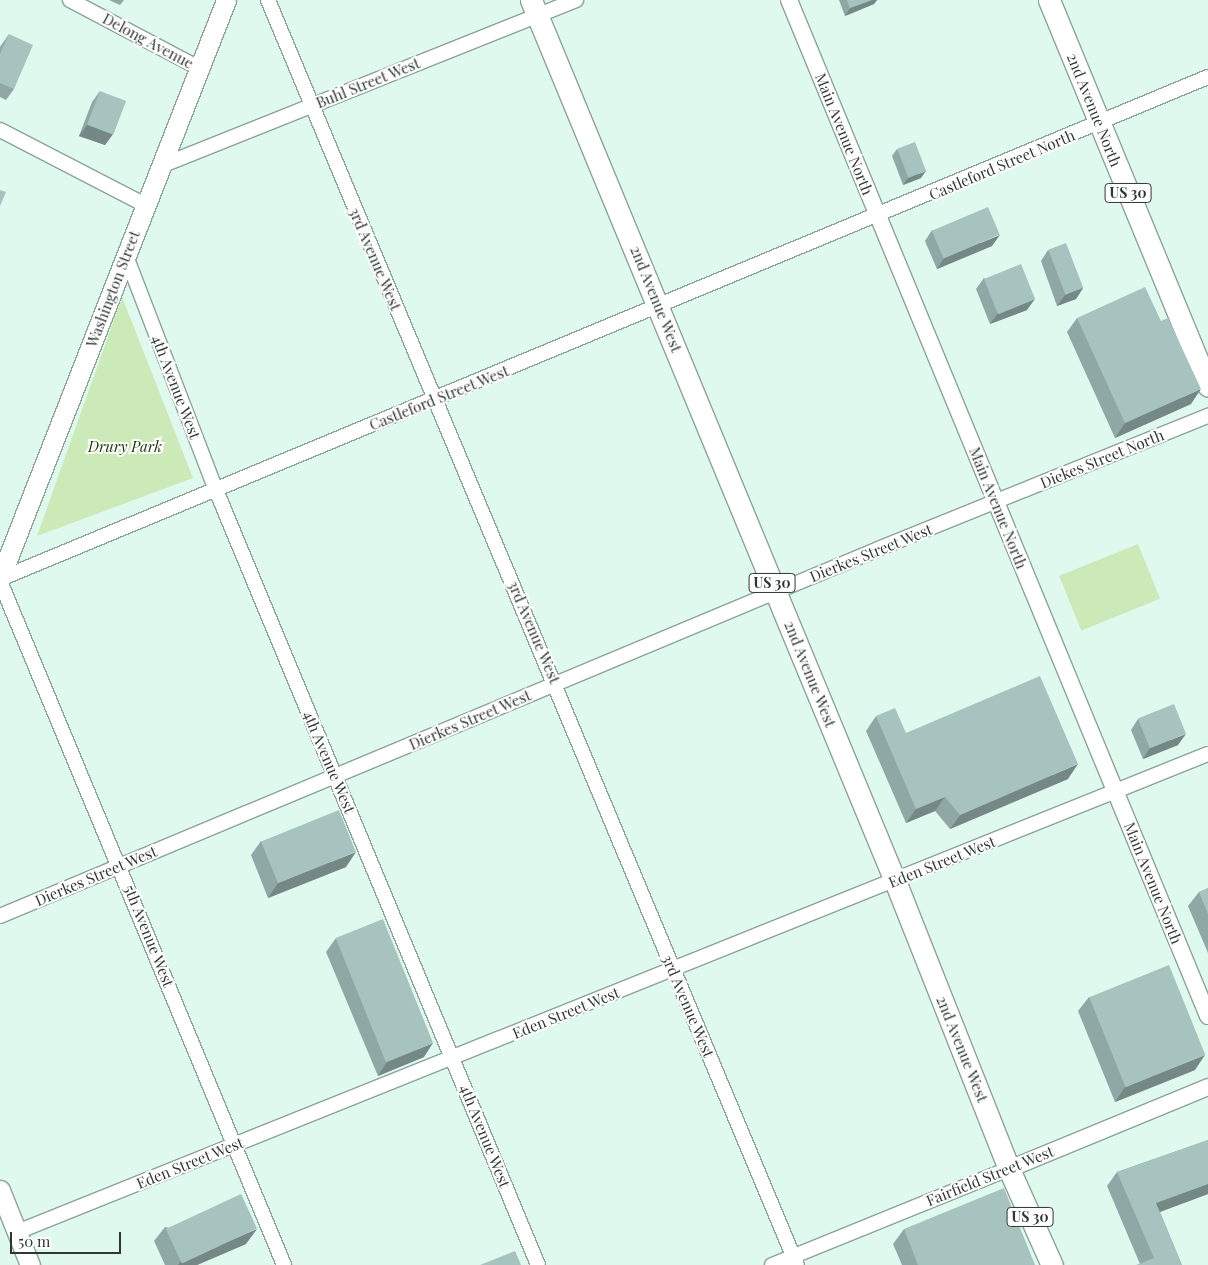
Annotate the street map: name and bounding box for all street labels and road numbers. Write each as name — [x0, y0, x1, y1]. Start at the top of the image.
street label: Delong Avenue — [99, 9, 197, 73]
street label: 2nd Avenue North — [1063, 50, 1125, 170]
street label: Buhl Street West — [313, 54, 423, 112]
street label: Main Avenue North — [811, 70, 877, 198]
street label: Castleford Street North — [926, 126, 1078, 204]
road number: US 30 — [1104, 182, 1152, 204]
street label: 3rd Avenue West — [345, 204, 405, 314]
street label: Washington Street — [82, 228, 144, 350]
street label: 2nd Avenue West — [626, 243, 686, 355]
street label: 4th Avenue West — [148, 332, 204, 442]
street label: Castleford Street West — [366, 362, 512, 434]
street label: Diekes Street North — [1037, 426, 1167, 492]
street label: Main Avenue North — [965, 444, 1031, 572]
street label: Dierkes Street West — [807, 520, 935, 586]
road number: US 30 — [748, 572, 796, 594]
street label: 3rd Avenue West — [504, 577, 564, 687]
street label: 2nd Avenue West — [780, 618, 840, 730]
street label: Dierkes Street West — [406, 686, 534, 754]
street label: 4th Avenue West — [299, 708, 359, 816]
street label: Main Avenue North — [1120, 819, 1186, 947]
street label: Eden Street West — [886, 832, 998, 892]
street label: Dierkes Street West — [32, 842, 160, 910]
street label: 5th Avenue West — [120, 882, 178, 990]
street label: 3rd Avenue West — [658, 951, 718, 1061]
street label: Eden Street West — [510, 983, 622, 1043]
street label: 2nd Avenue West — [932, 993, 992, 1105]
street label: 4th Avenue West — [456, 1081, 514, 1191]
street label: Eden Street West — [134, 1133, 246, 1193]
street label: Fairfield Street West — [923, 1142, 1057, 1210]
road number: US 30 — [1006, 1206, 1054, 1228]

